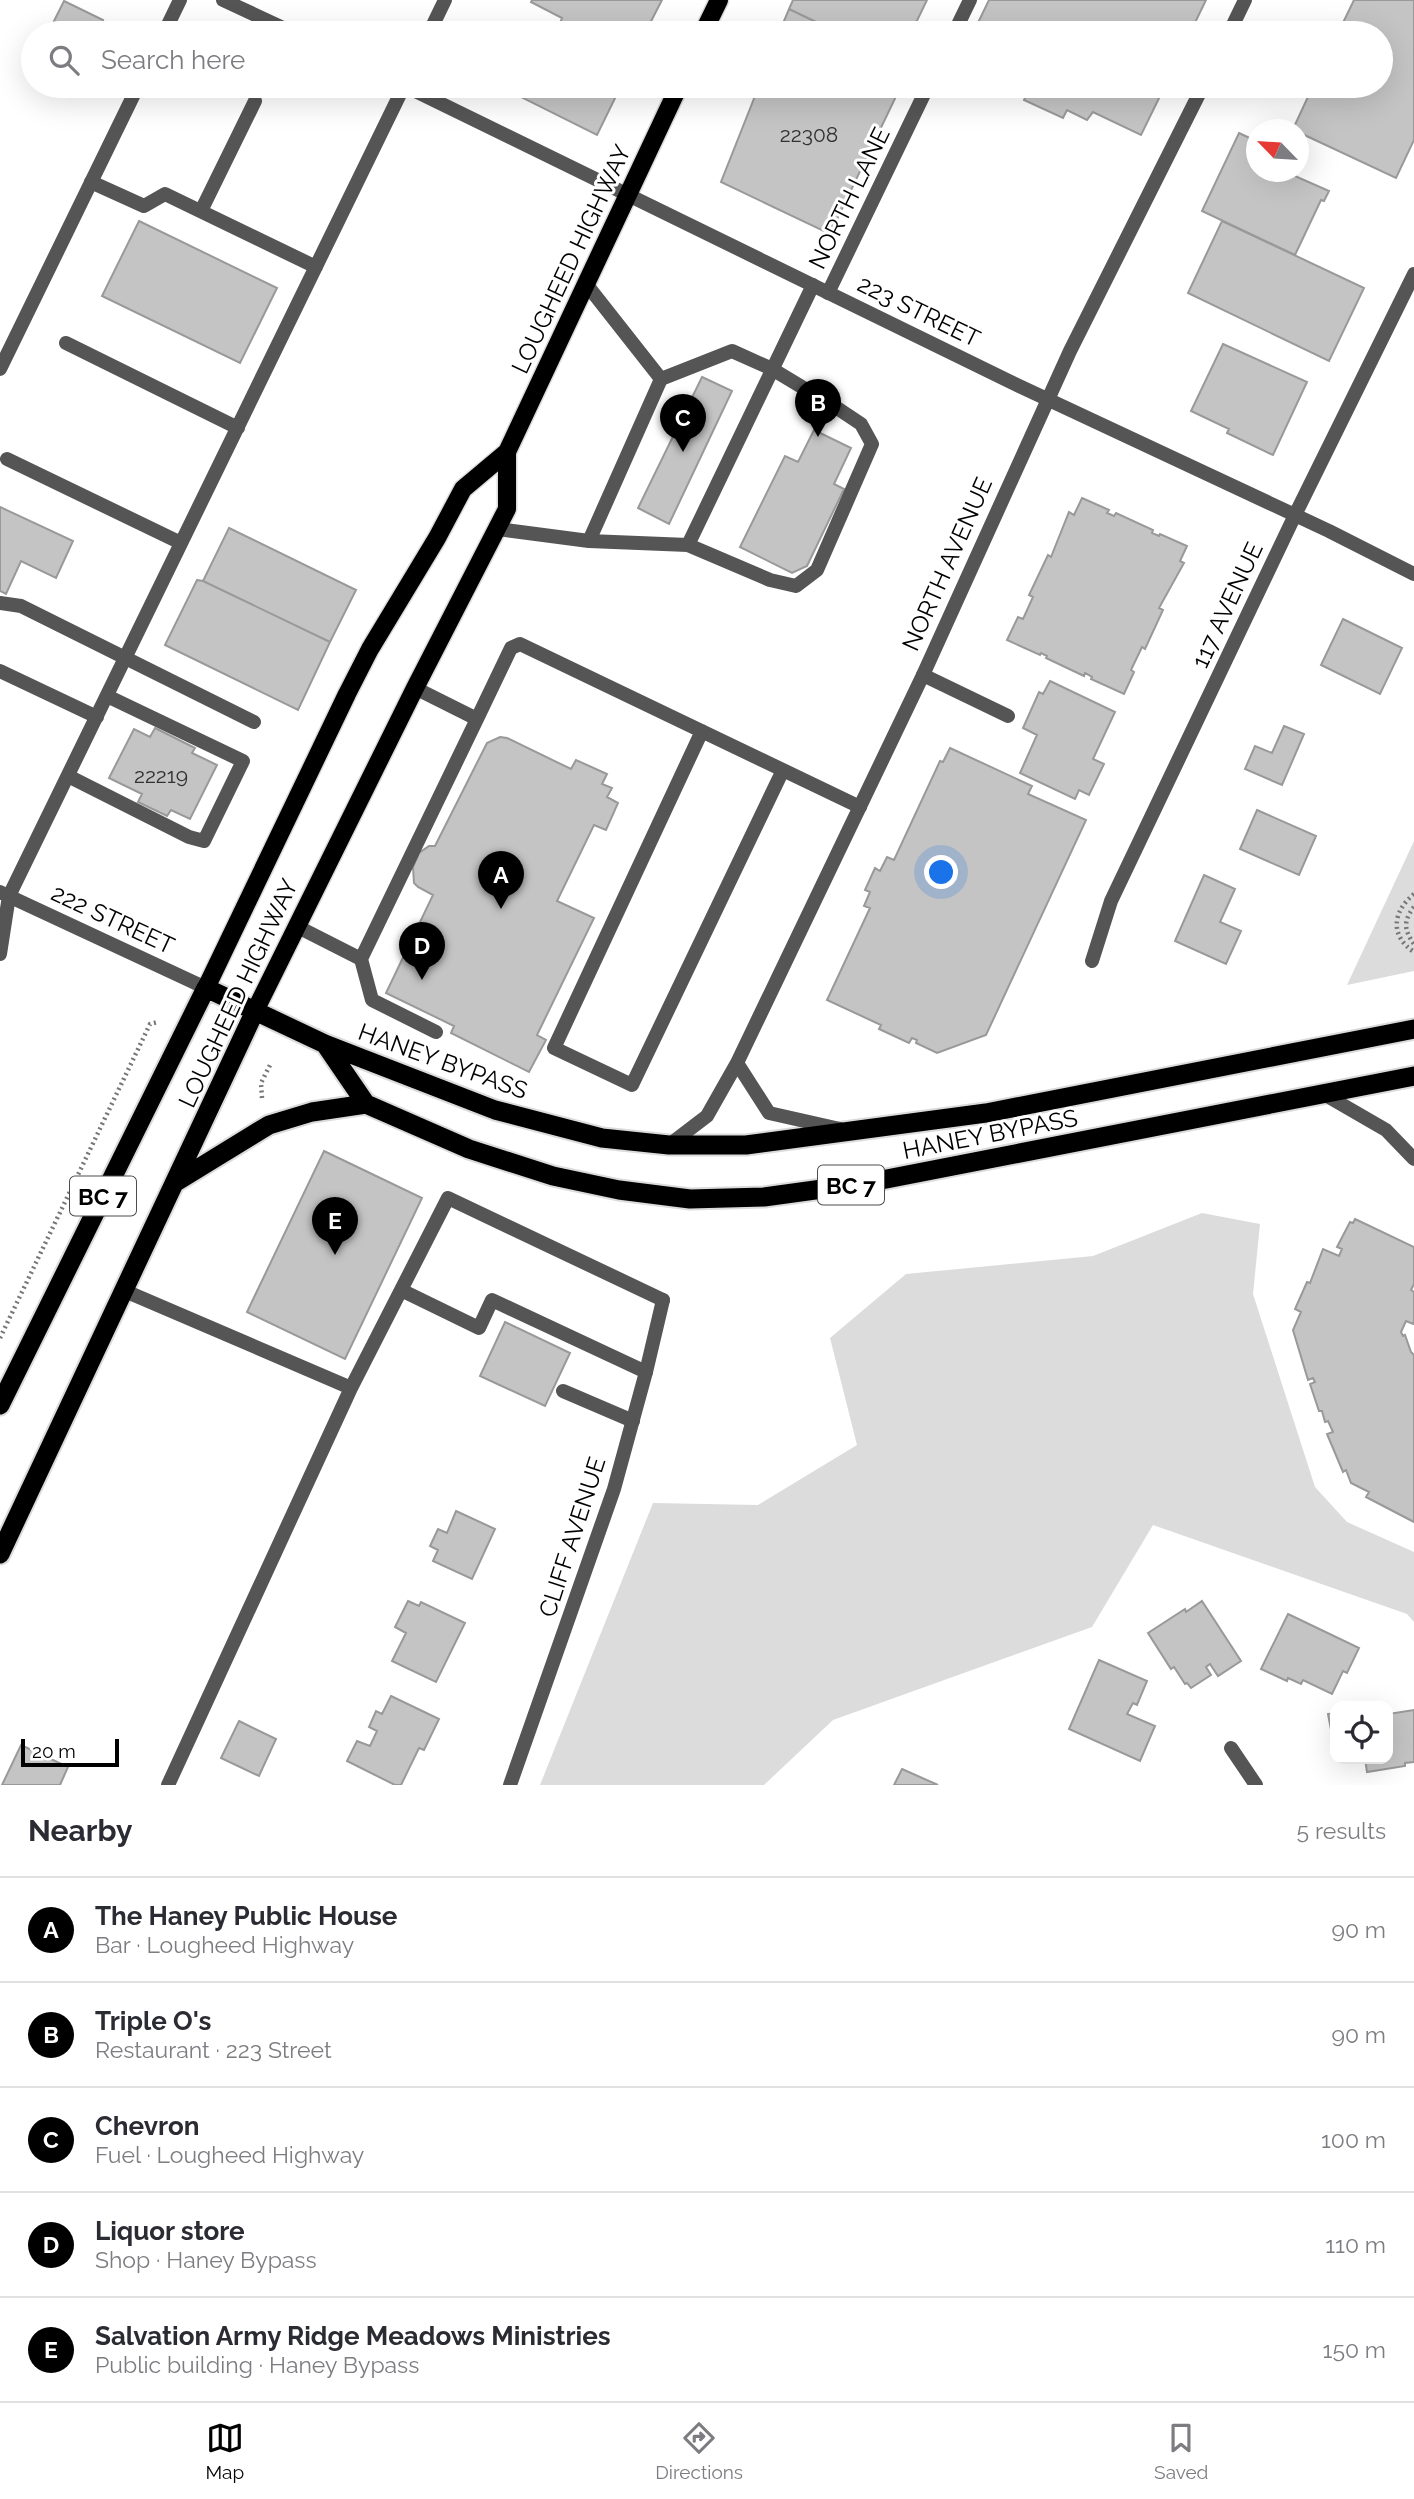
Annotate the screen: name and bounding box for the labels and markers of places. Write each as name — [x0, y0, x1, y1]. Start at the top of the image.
pin: B — [795, 379, 841, 437]
pin: C — [660, 394, 706, 452]
pin: A — [478, 851, 524, 909]
pin: D — [399, 922, 445, 980]
pin: E — [312, 1197, 358, 1255]

